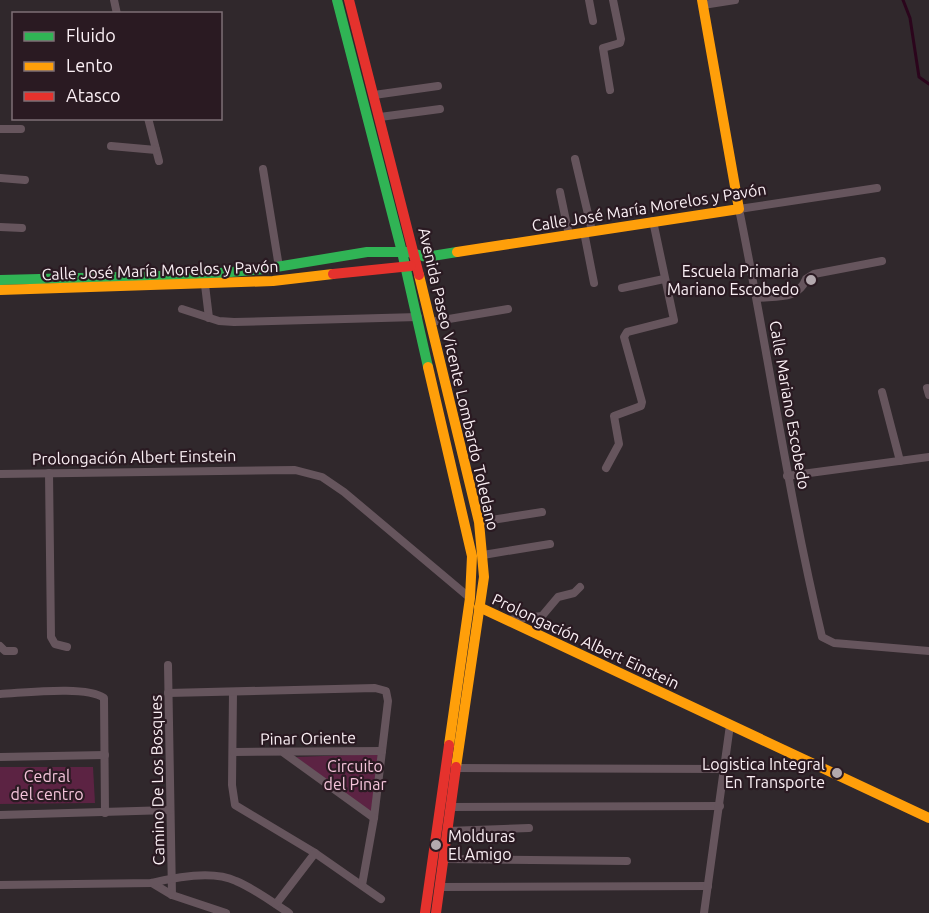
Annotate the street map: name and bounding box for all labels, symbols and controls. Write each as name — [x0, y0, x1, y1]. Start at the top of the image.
legend — [12, 12, 222, 120]
text: Fluido — [66, 25, 116, 45]
text: Lento — [66, 55, 113, 75]
text: Atasco — [66, 85, 121, 105]
street label: Calle José María Morelos y Pavón — [530, 180, 768, 234]
street label: Avenida Paseo Vicente Lombardo Toledano — [415, 226, 503, 532]
street label: Calle José María Morelos y Pavón — [41, 257, 279, 283]
place label: Escuela Primaria Mariano Escobedo — [667, 262, 799, 298]
marker: Escuela Primaria Mariano Escobedo — [804, 273, 818, 287]
street label: Calle Mariano Escobedo — [766, 319, 814, 491]
street label: Prolongación Albert Einstein — [32, 446, 236, 468]
street label: Prolongación Albert Einstein — [490, 590, 682, 692]
street label: Camino De Los Bosques — [147, 695, 167, 865]
street label: Pinar Oriente — [260, 728, 356, 748]
place label: Logistica Integral En Transporte — [702, 755, 825, 791]
park label: Circuito del Pinar — [324, 757, 386, 793]
marker: Logistica Integral En Transporte — [830, 766, 844, 780]
park label: Cedral del centro — [10, 767, 84, 803]
place label: Molduras El Amigo — [448, 827, 515, 863]
marker: Molduras El Amigo — [429, 838, 443, 852]

